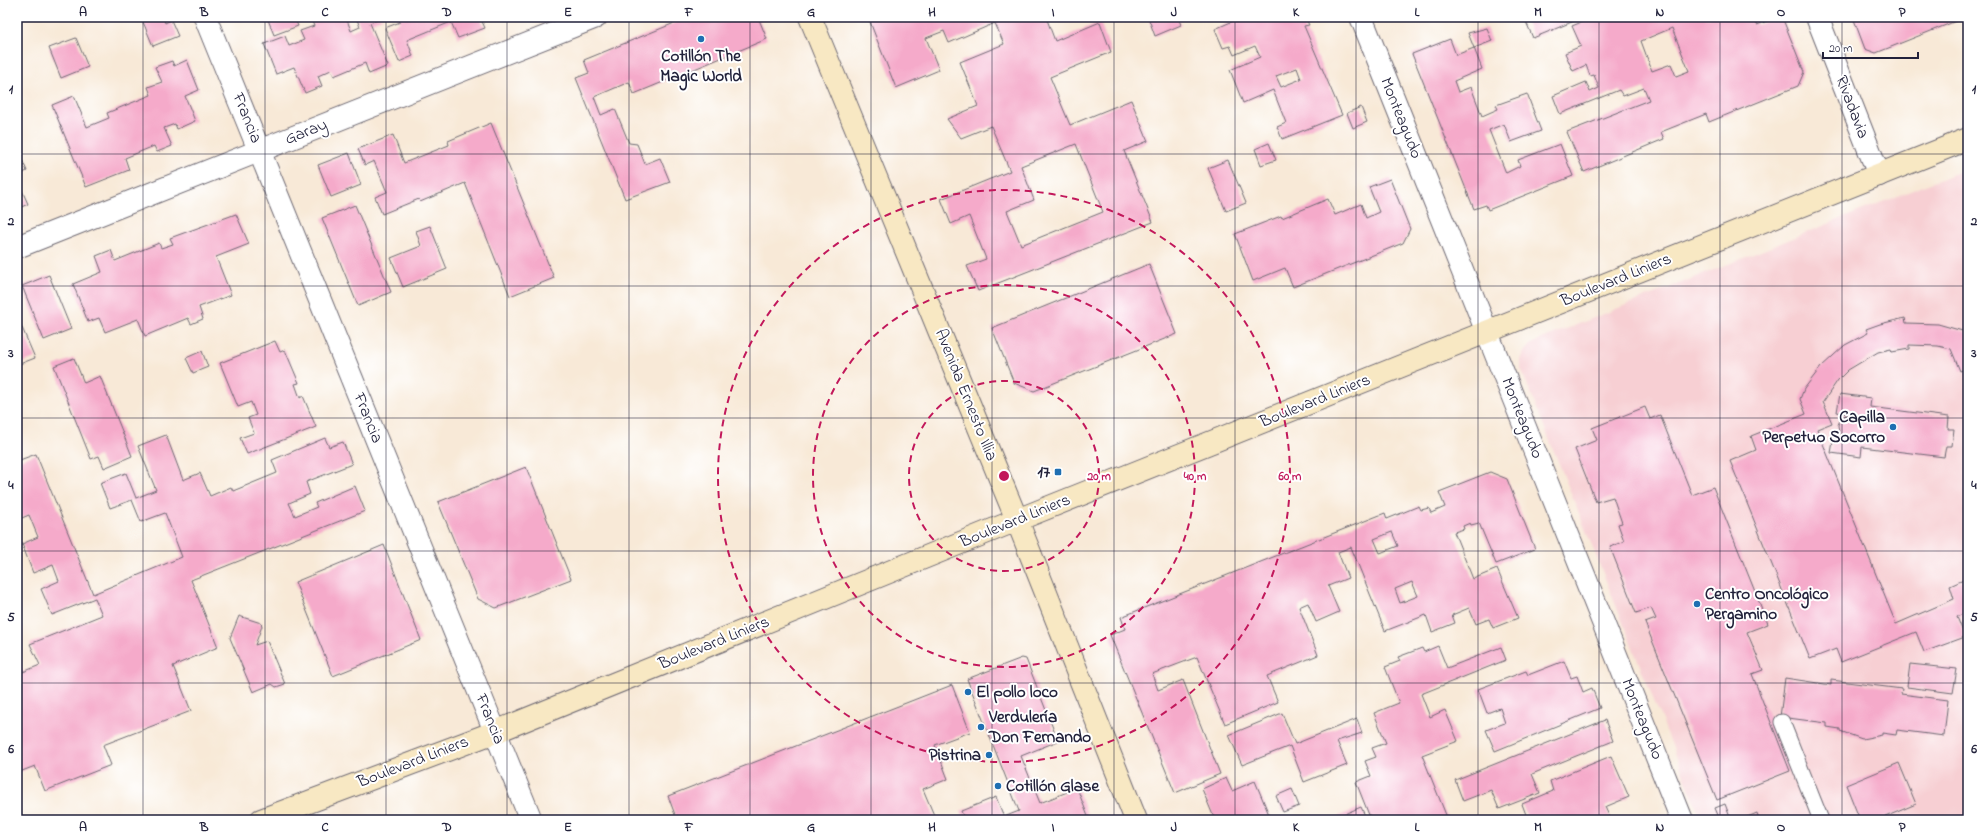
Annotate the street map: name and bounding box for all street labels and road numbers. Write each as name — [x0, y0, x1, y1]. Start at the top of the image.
street label: Rivadavia — [1829, 72, 1875, 142]
street label: Monteagudo — [1371, 74, 1429, 163]
street label: Francia — [225, 88, 268, 147]
street label: Garay — [281, 112, 331, 153]
street label: Boulevard Liniers — [1556, 246, 1675, 314]
street label: Avenida Ernesto Illia — [928, 325, 1004, 465]
street label: Boulevard Liniers — [1255, 367, 1374, 435]
street label: Monteagudo — [1492, 374, 1550, 463]
street label: Francia — [346, 388, 389, 447]
street label: Boulevard Liniers — [955, 487, 1074, 555]
street label: Boulevard Liniers — [654, 609, 773, 677]
street label: Monteagudo — [1612, 675, 1670, 764]
street label: Francia — [468, 689, 511, 748]
street label: Boulevard Liniers — [353, 729, 472, 795]

